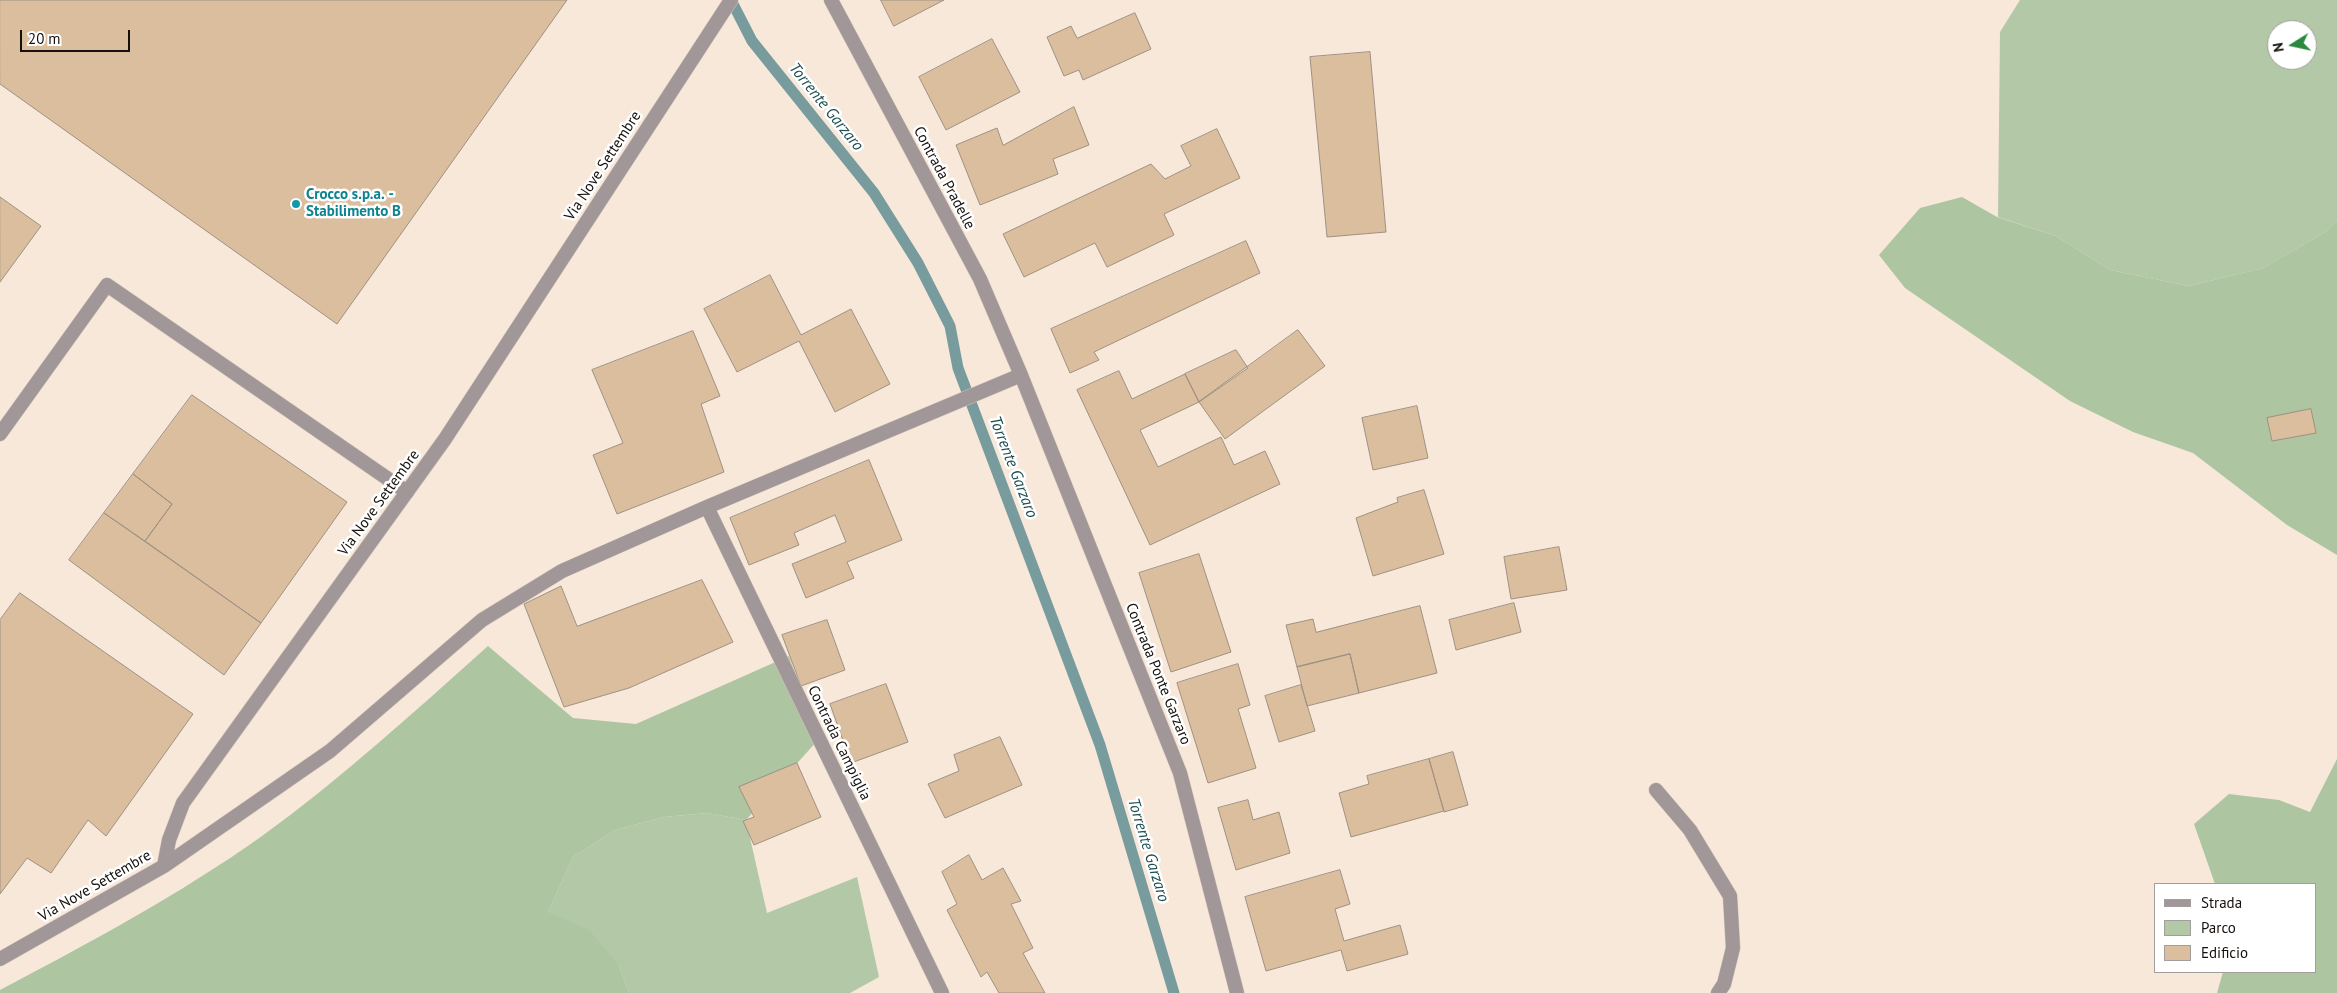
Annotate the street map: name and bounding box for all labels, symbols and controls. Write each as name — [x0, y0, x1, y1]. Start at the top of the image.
scale bar — [22, 20, 132, 52]
north arrow — [2267, 20, 2317, 70]
text: 20 m — [28, 29, 61, 48]
text: N — [2269, 41, 2288, 54]
water label: Torrente Garzaro — [785, 59, 867, 155]
street label: Via Nove Settembre — [561, 108, 645, 224]
street label: Contrada Pradelle — [909, 123, 979, 233]
place label: Crocco s.p.a. - Stabilimento B — [306, 186, 401, 221]
marker: Crocco s.p.a. - Stabilimento B — [290, 198, 302, 210]
water label: Torrente Garzaro — [985, 413, 1041, 521]
street label: Via Nove Settembre — [334, 446, 424, 560]
street label: Contrada Ponte Garzaro — [1121, 601, 1195, 747]
street label: Contrada Campiglia — [803, 683, 875, 803]
water label: Torrente Garzaro — [1123, 796, 1173, 904]
street label: Via Nove Settembre — [36, 846, 154, 926]
legend — [2154, 883, 2317, 973]
text: Strada — [2201, 893, 2242, 912]
text: Parco — [2201, 918, 2236, 937]
text: Edificio — [2201, 943, 2248, 962]

